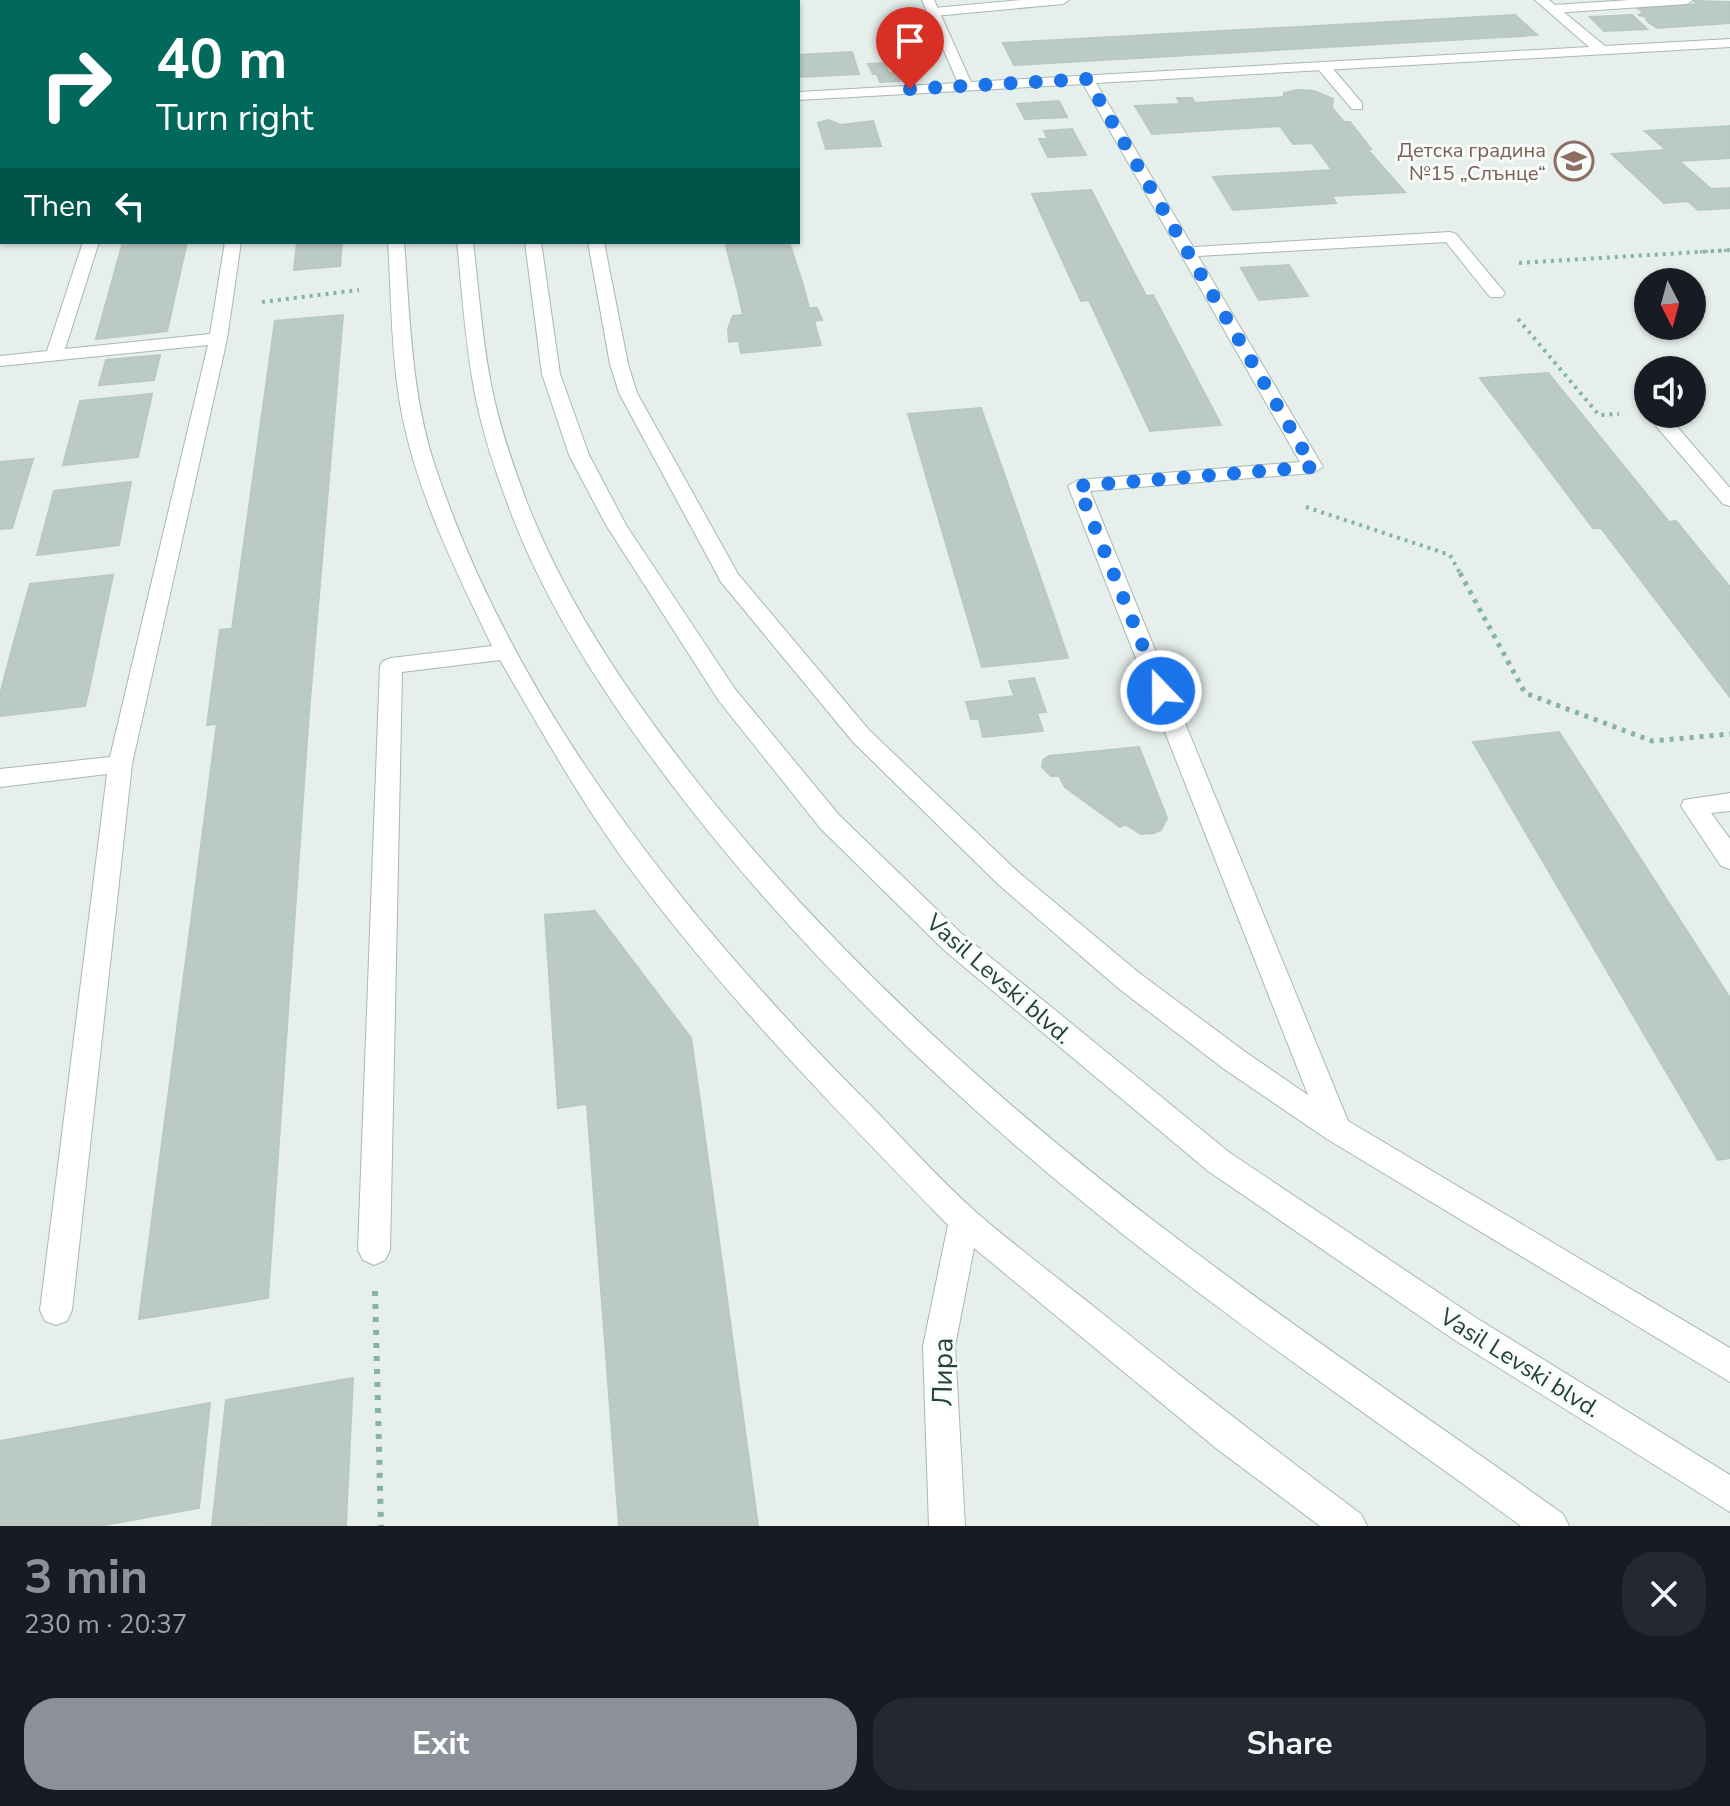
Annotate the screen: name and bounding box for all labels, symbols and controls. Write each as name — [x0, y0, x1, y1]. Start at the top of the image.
pin — [876, 7, 944, 89]
icon: arrive — [888, 19, 932, 63]
text: 40 m — [156, 21, 287, 98]
icon: right — [24, 32, 128, 136]
text: Turn right — [156, 94, 313, 143]
place label: Детска градина №15 „Слънце“ — [1397, 137, 1546, 187]
school or university icon: Детска градина №15 „Слънце“ — [1553, 140, 1595, 182]
icon: left — [108, 184, 152, 228]
text: Then — [24, 186, 92, 227]
north arrow — [1634, 268, 1706, 340]
map controls — [1634, 268, 1706, 428]
button: sound — [1634, 356, 1706, 428]
position arrow — [1119, 649, 1203, 733]
street label: Vasil Levski blvd. — [918, 906, 1079, 1051]
street label: Vasil Levski blvd. — [1433, 1300, 1606, 1425]
street label: Лира — [923, 1337, 963, 1407]
text: 3 min — [24, 1544, 148, 1610]
button: close — [1622, 1552, 1706, 1636]
text: 230 m · 20:37 — [24, 1607, 187, 1642]
button: Exit — [24, 1698, 857, 1790]
button: Share — [873, 1698, 1706, 1790]

